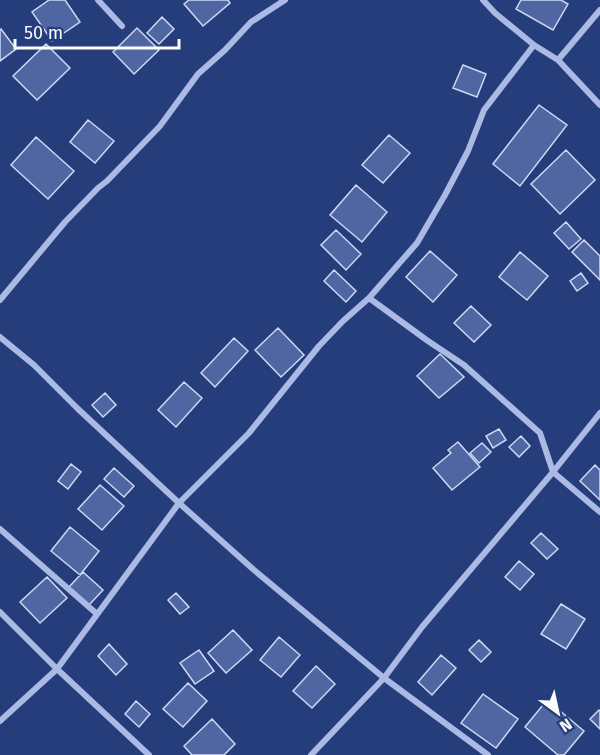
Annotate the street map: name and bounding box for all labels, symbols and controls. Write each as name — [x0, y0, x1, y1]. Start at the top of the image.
scale bar — [15, 12, 178, 50]
text: 50 m — [24, 22, 63, 44]
north arrow — [528, 683, 588, 743]
text: N — [556, 714, 576, 736]

